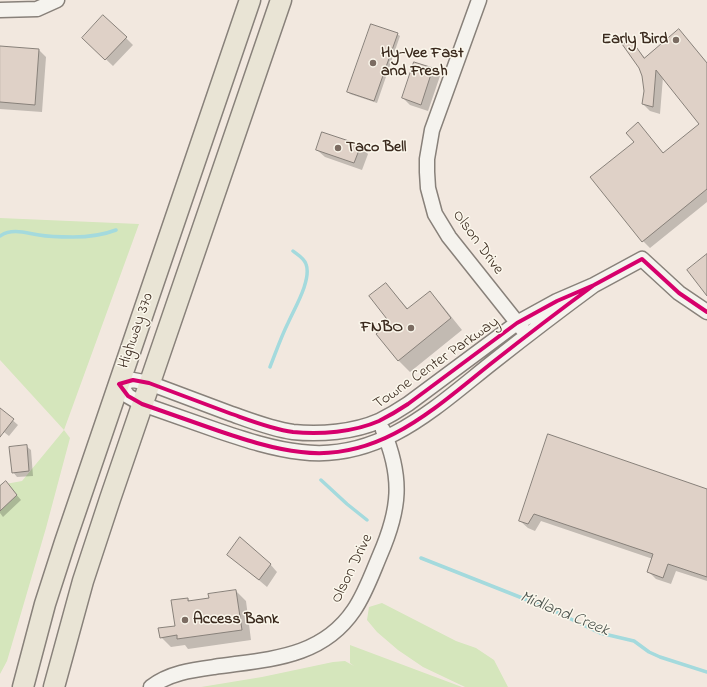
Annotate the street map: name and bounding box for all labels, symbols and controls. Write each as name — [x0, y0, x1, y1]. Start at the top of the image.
place label: Early Bird — [602, 30, 668, 50]
marker: Early Bird — [671, 35, 681, 45]
place label: Hy-Vee Fast and Fresh — [381, 44, 464, 82]
marker: Hy-Vee Fast and Fresh — [368, 58, 378, 68]
place label: Taco Bell — [346, 138, 407, 158]
marker: Taco Bell — [333, 143, 343, 153]
street label: Olson Drive — [447, 207, 507, 279]
street label: Highway 370 — [115, 291, 159, 371]
street label: Towne Center Parkway — [371, 313, 503, 415]
place label: FNBO — [361, 318, 403, 338]
marker: FNBO — [406, 323, 416, 333]
street label: Olson Drive — [328, 531, 378, 607]
water label: Midland Creek — [516, 588, 612, 642]
place label: Access Bank — [193, 610, 279, 630]
marker: Access Bank — [180, 615, 190, 625]

